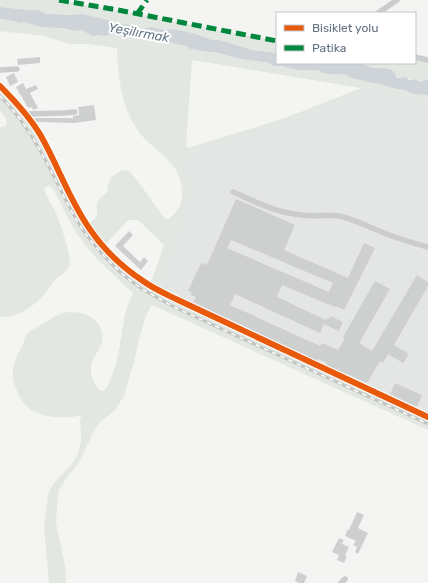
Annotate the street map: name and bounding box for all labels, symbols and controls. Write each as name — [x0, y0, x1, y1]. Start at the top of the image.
legend — [276, 12, 416, 64]
water label: Yeşilırmak — [107, 20, 171, 45]
text: Bisiklet yolu — [312, 21, 378, 35]
text: Patika — [312, 41, 346, 55]

